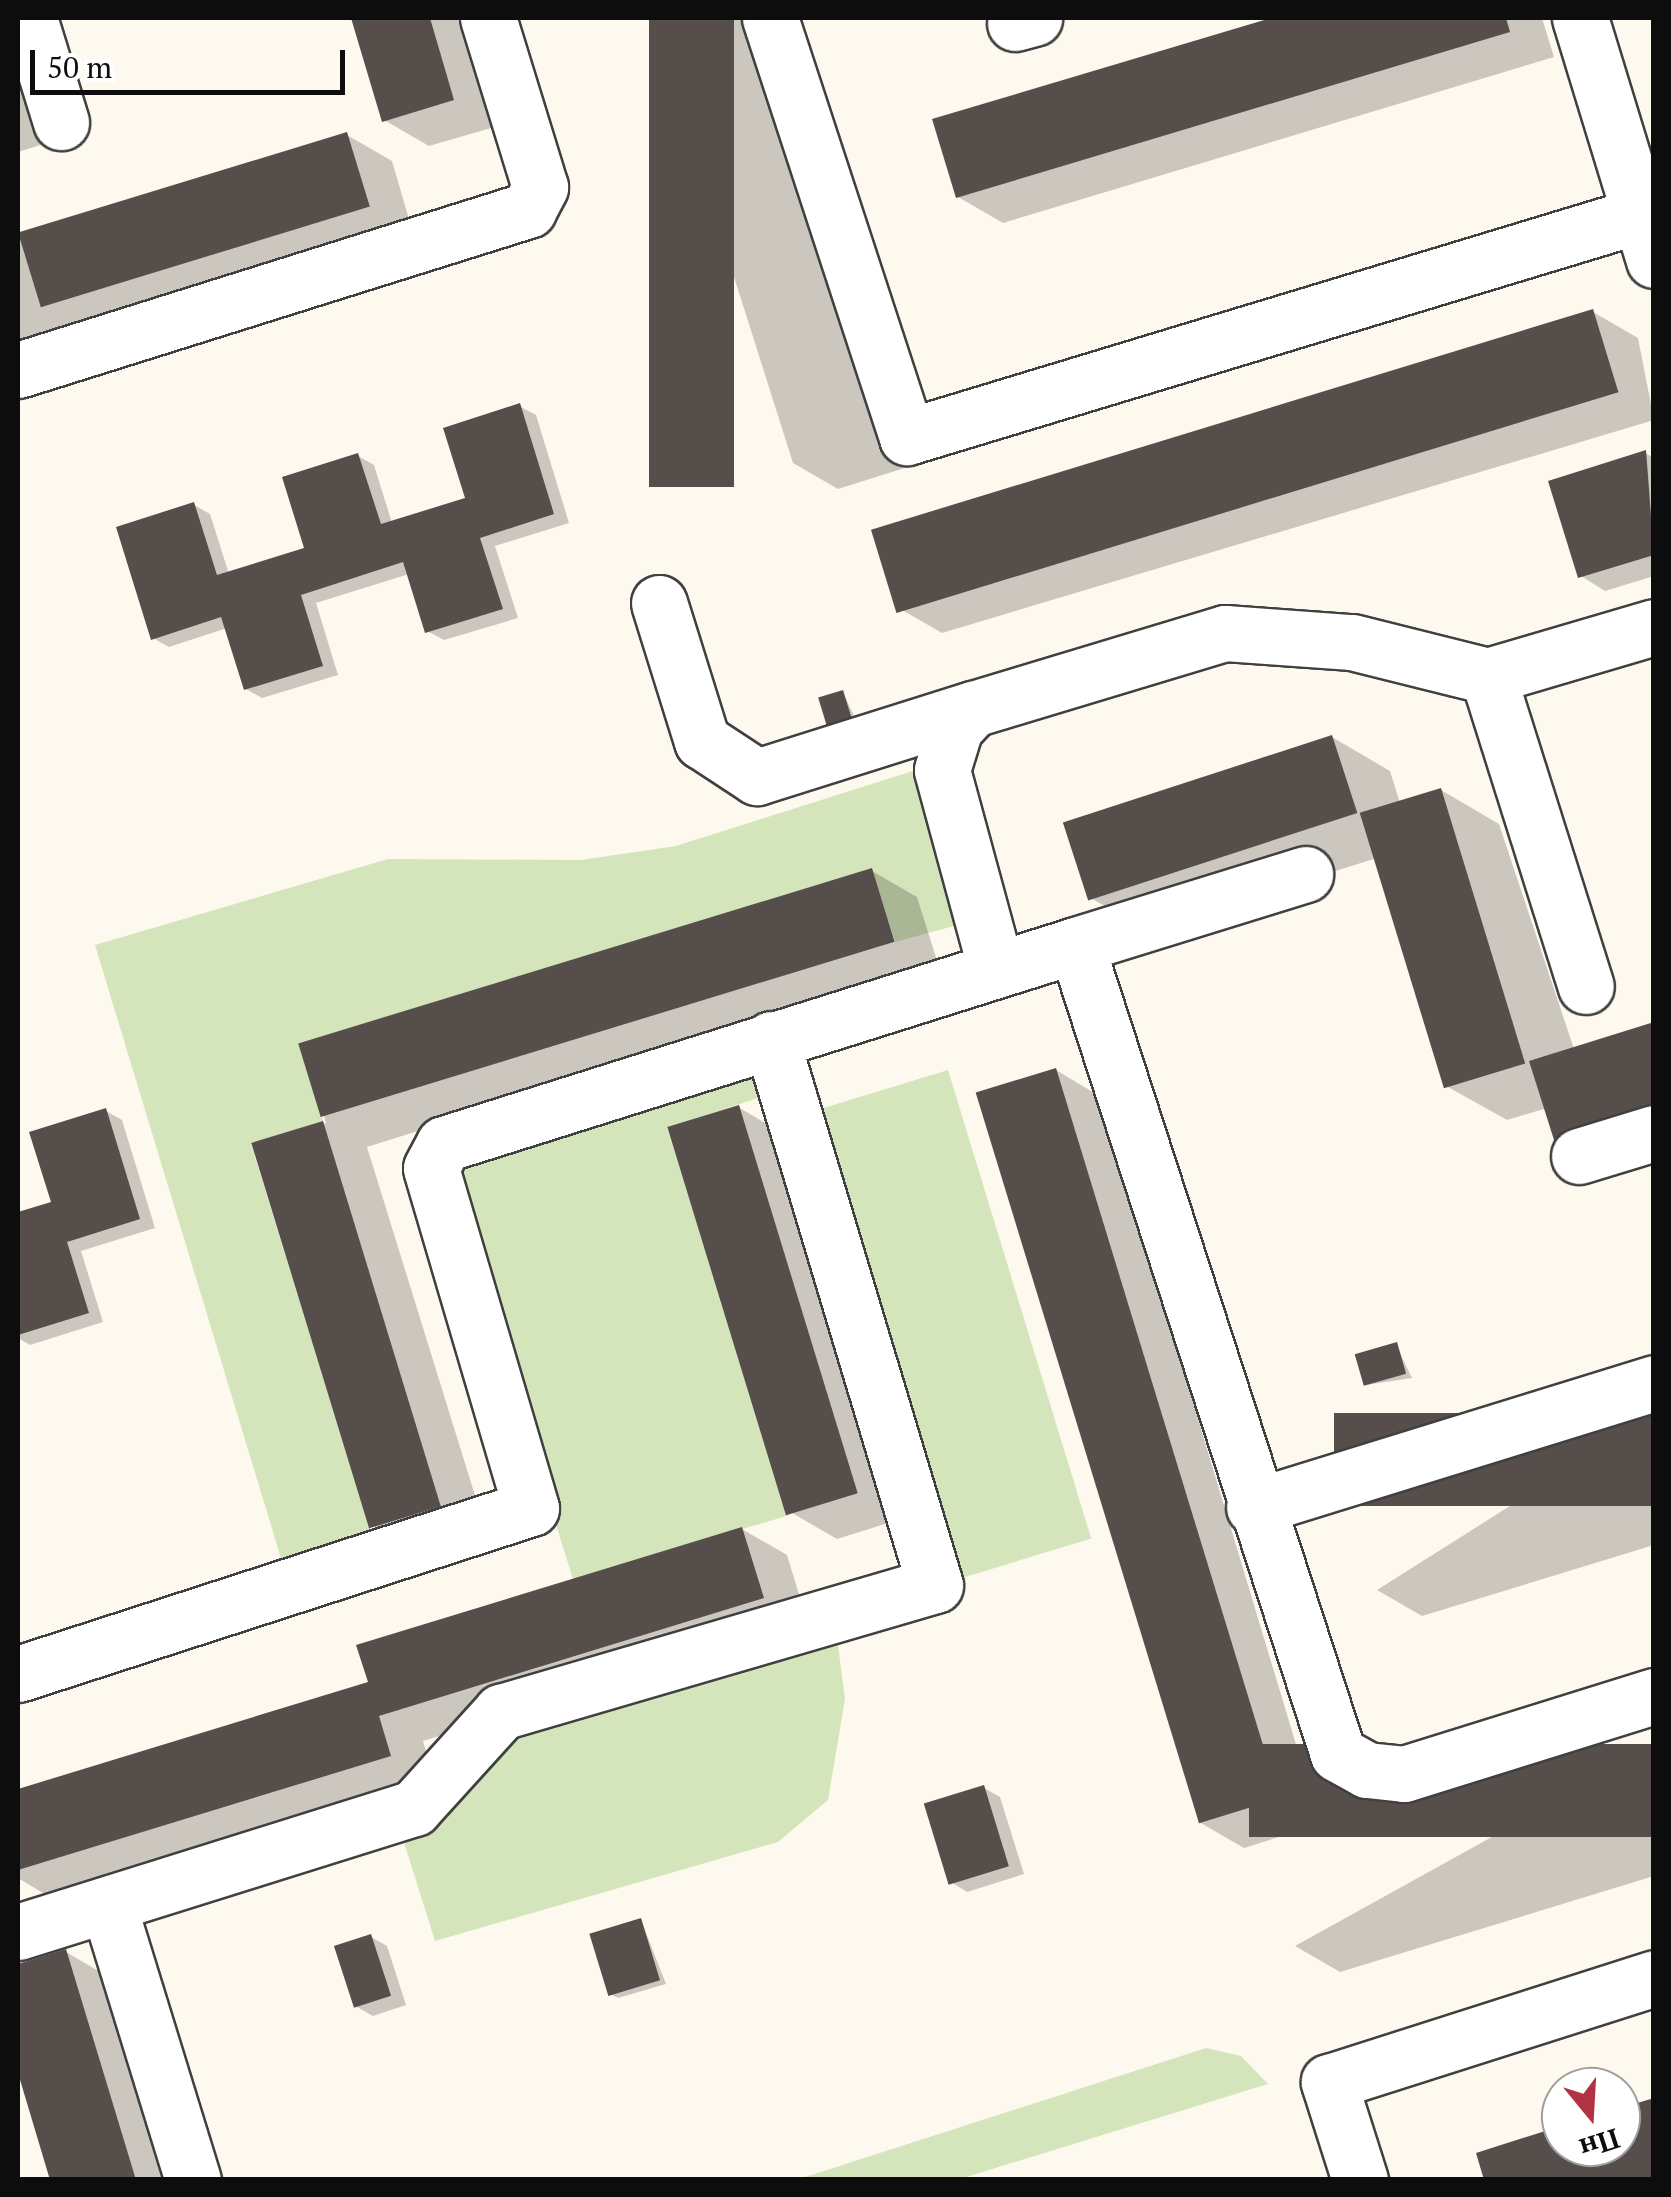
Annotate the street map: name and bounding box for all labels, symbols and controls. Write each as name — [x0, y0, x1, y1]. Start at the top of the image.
scale bar — [35, 30, 350, 92]
text: 50 m — [47, 47, 112, 87]
north arrow — [1541, 2067, 1641, 2167]
text: Пн — [1575, 2120, 1624, 2168]

